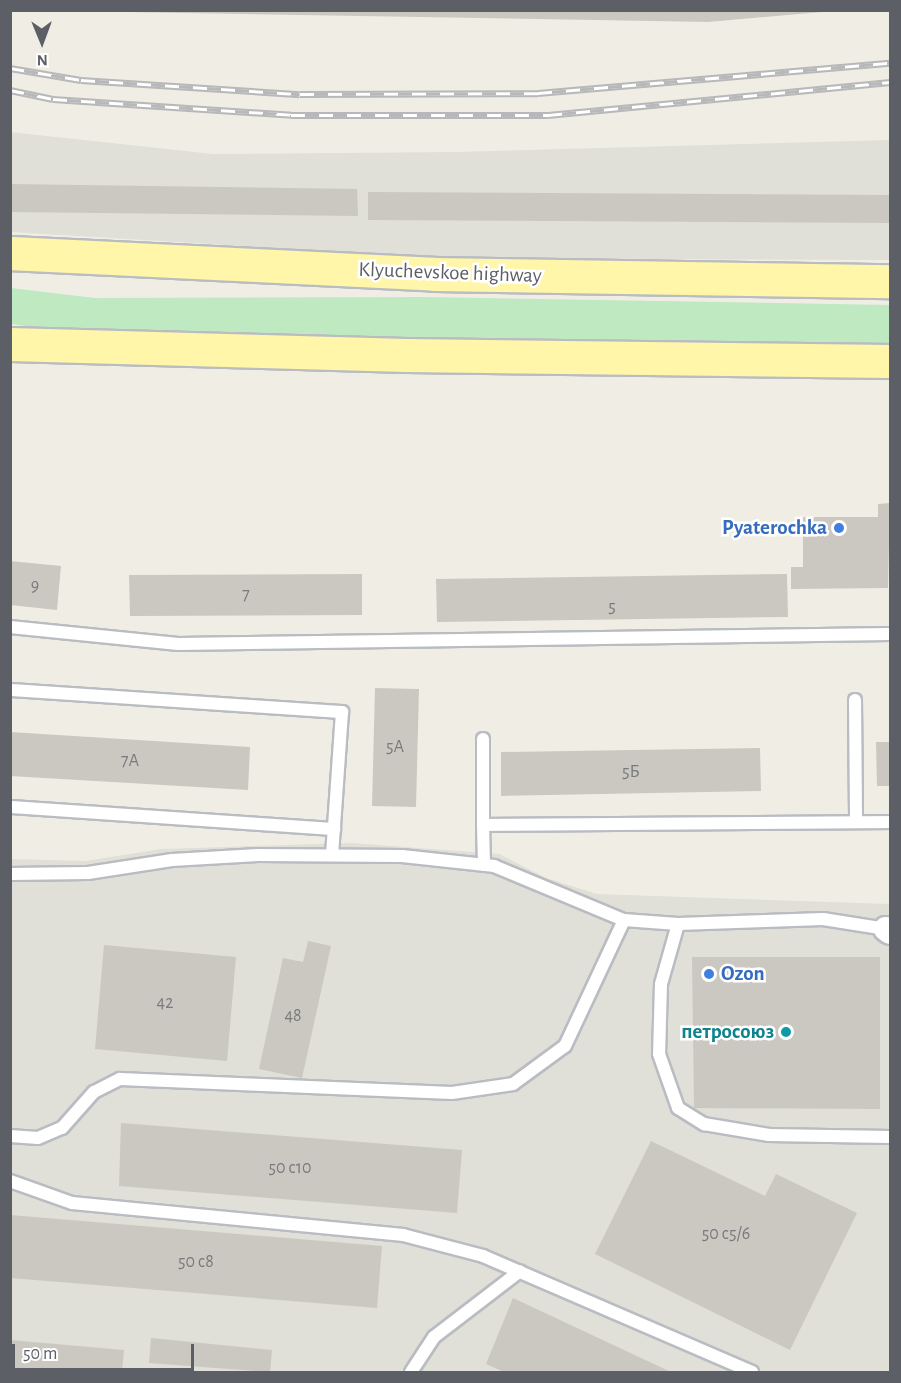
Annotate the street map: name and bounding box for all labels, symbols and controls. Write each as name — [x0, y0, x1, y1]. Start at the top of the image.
north arrow — [12, 12, 72, 72]
text: N — [37, 52, 48, 68]
street label: Klyuchevskoe highway — [358, 257, 542, 289]
place label: Pyaterochka — [722, 515, 827, 541]
marker: Pyaterochka — [832, 521, 846, 535]
house number: 9 — [31, 575, 39, 597]
house number: 7 — [242, 584, 250, 606]
house number: 5 — [608, 596, 616, 618]
house number: 5А — [386, 736, 404, 758]
house number: 7А — [121, 750, 139, 772]
house number: 5Б — [622, 761, 640, 783]
place label: Ozon — [721, 961, 765, 987]
marker: Ozon — [702, 967, 716, 981]
house number: 42 — [157, 992, 173, 1014]
house number: 48 — [284, 1005, 302, 1027]
place label: петросоюз — [681, 1019, 774, 1045]
marker: петросоюз — [779, 1025, 793, 1039]
house number: 50 с10 — [269, 1157, 311, 1179]
house number: 50 с5/6 — [702, 1223, 750, 1245]
house number: 50 с8 — [178, 1251, 214, 1273]
scale bar — [15, 1332, 196, 1370]
text: 50 m — [23, 1345, 57, 1363]

